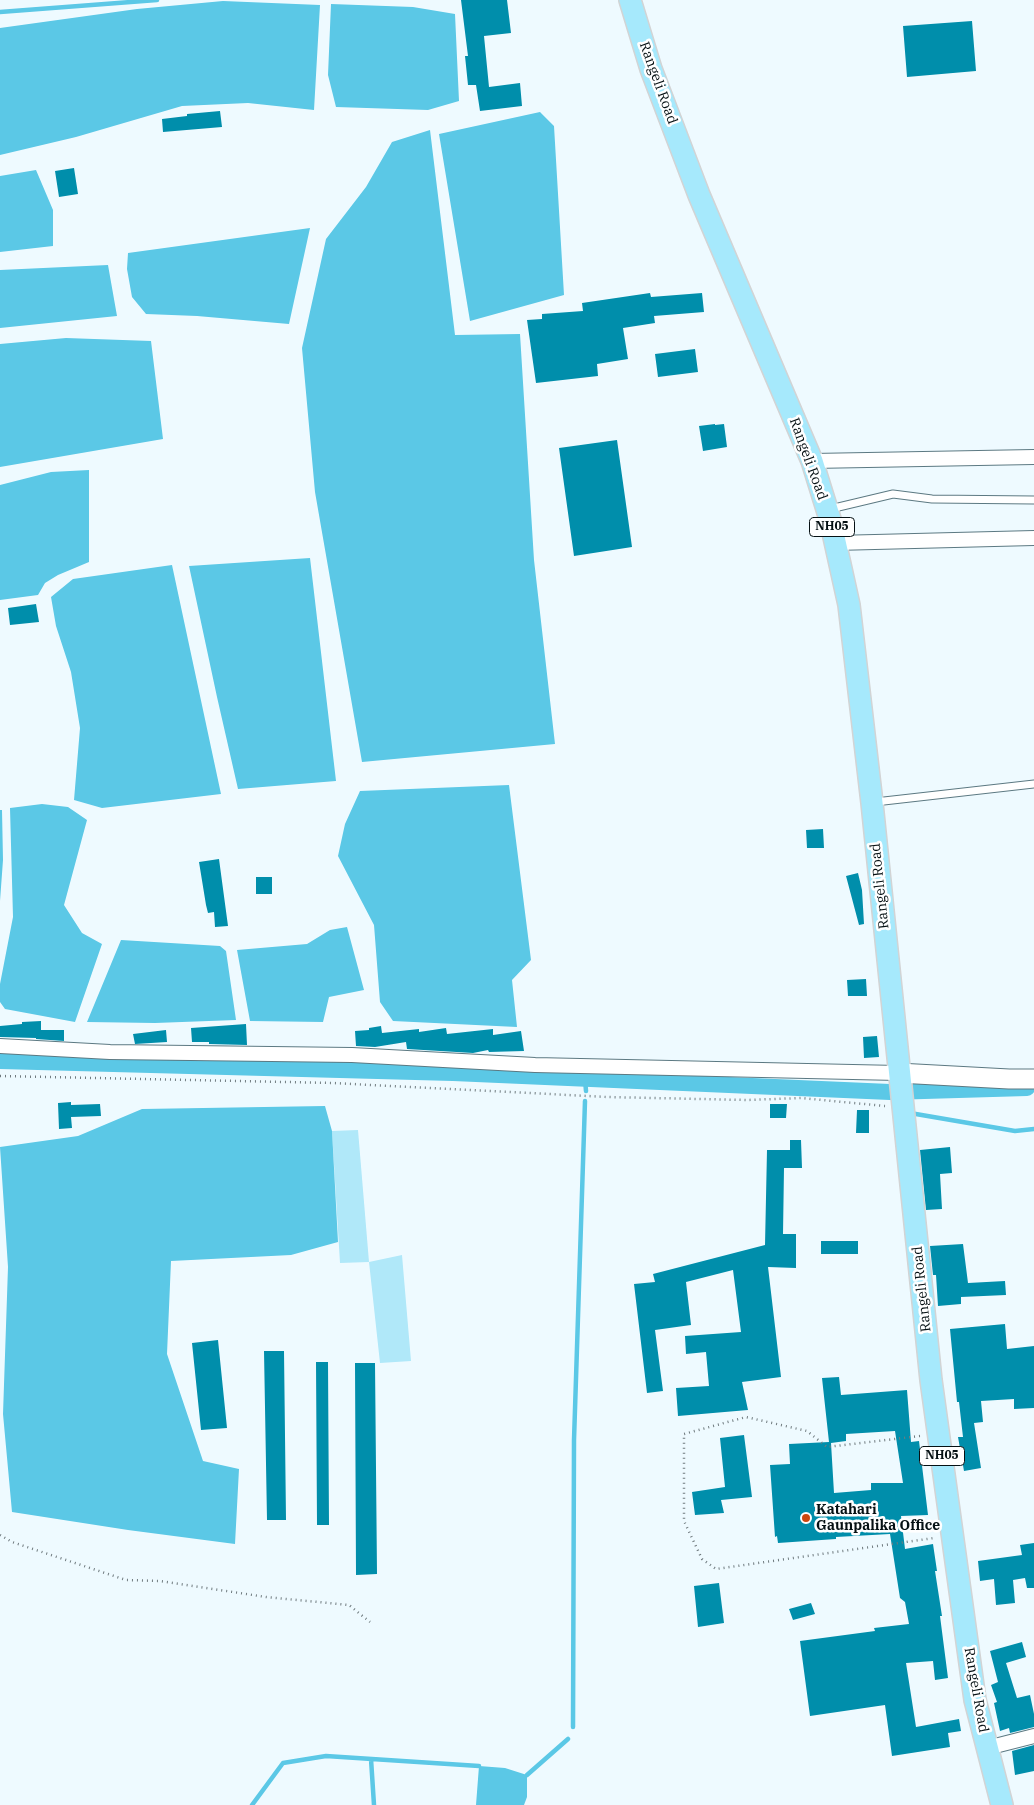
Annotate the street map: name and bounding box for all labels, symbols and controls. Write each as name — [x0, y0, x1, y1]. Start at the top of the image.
street label: Rangeli Road — [635, 40, 681, 126]
street label: Rangeli Road — [785, 416, 831, 502]
road number: NH05 — [810, 518, 854, 536]
street label: Rangeli Road — [867, 842, 893, 930]
street label: Rangeli Road — [909, 1245, 935, 1333]
road number: NH05 — [920, 1446, 964, 1465]
place label: Katahari Gaunpalika Office — [816, 1502, 940, 1534]
marker: Katahari Gaunpalika Office — [800, 1512, 812, 1524]
street label: Rangeli Road — [960, 1646, 992, 1734]

